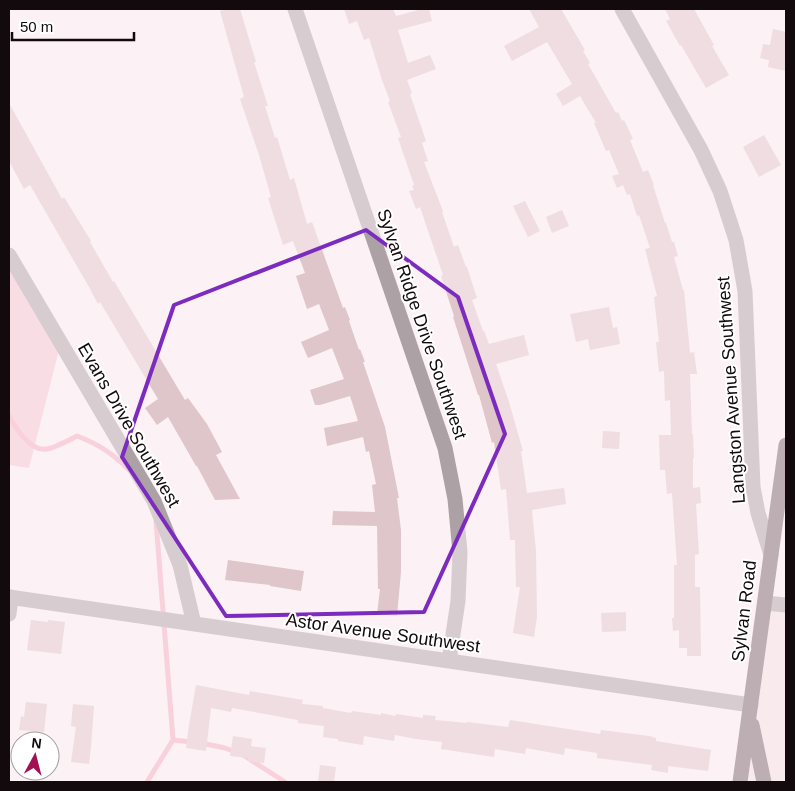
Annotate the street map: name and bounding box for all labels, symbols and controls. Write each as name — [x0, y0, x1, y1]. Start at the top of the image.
scale bar — [12, 10, 135, 42]
text: 50 m — [20, 18, 53, 35]
street label: Sylvan Ridge Drive Southwest — [373, 206, 471, 442]
street label: Langston Avenue Southwest — [713, 276, 749, 504]
street label: Evans Drive Southwest — [74, 339, 184, 511]
street label: Sylvan Road — [728, 559, 760, 663]
street label: Astor Avenue Southwest — [285, 609, 481, 657]
north arrow — [10, 731, 60, 781]
text: N — [31, 735, 43, 752]

